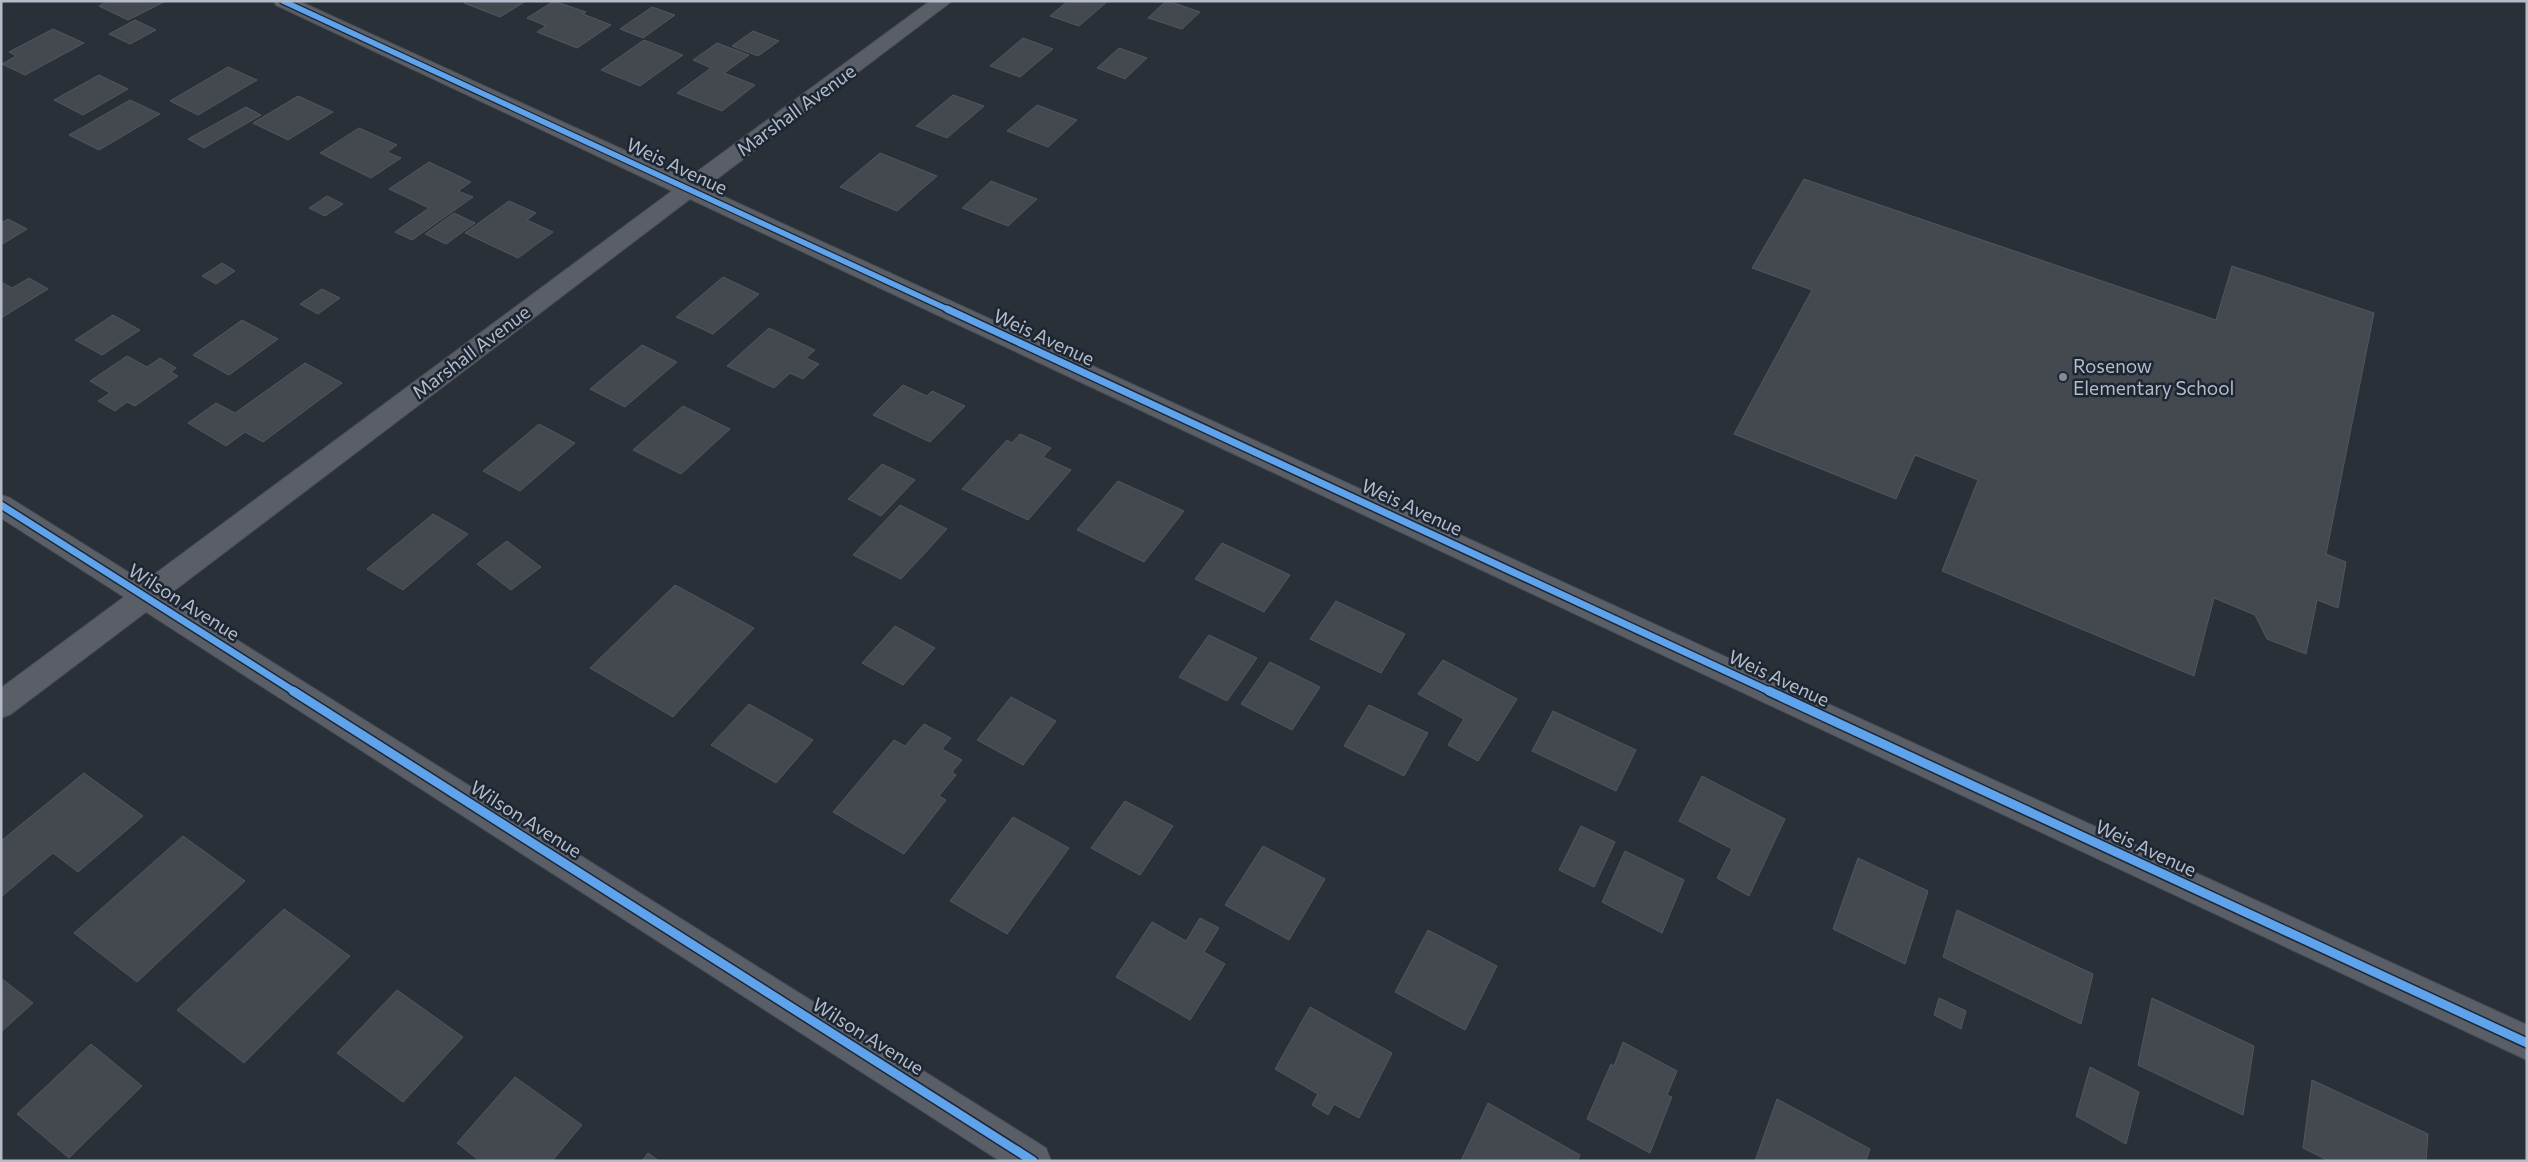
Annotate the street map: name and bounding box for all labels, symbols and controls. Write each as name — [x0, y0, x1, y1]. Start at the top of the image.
street label: Marshall Avenue — [732, 59, 860, 160]
street label: Weis Avenue — [623, 132, 731, 199]
street label: Marshall Avenue — [407, 300, 534, 403]
street label: Weis Avenue — [990, 303, 1098, 370]
place label: Rosenow Elementary School — [2073, 354, 2234, 399]
marker: Rosenow Elementary School — [2057, 371, 2069, 383]
street label: Weis Avenue — [1358, 473, 1466, 540]
street label: Wilson Avenue — [124, 558, 244, 645]
street label: Weis Avenue — [1725, 644, 1833, 711]
street label: Wilson Avenue — [466, 775, 586, 862]
street label: Weis Avenue — [2092, 814, 2200, 881]
street label: Wilson Avenue — [808, 992, 928, 1079]

